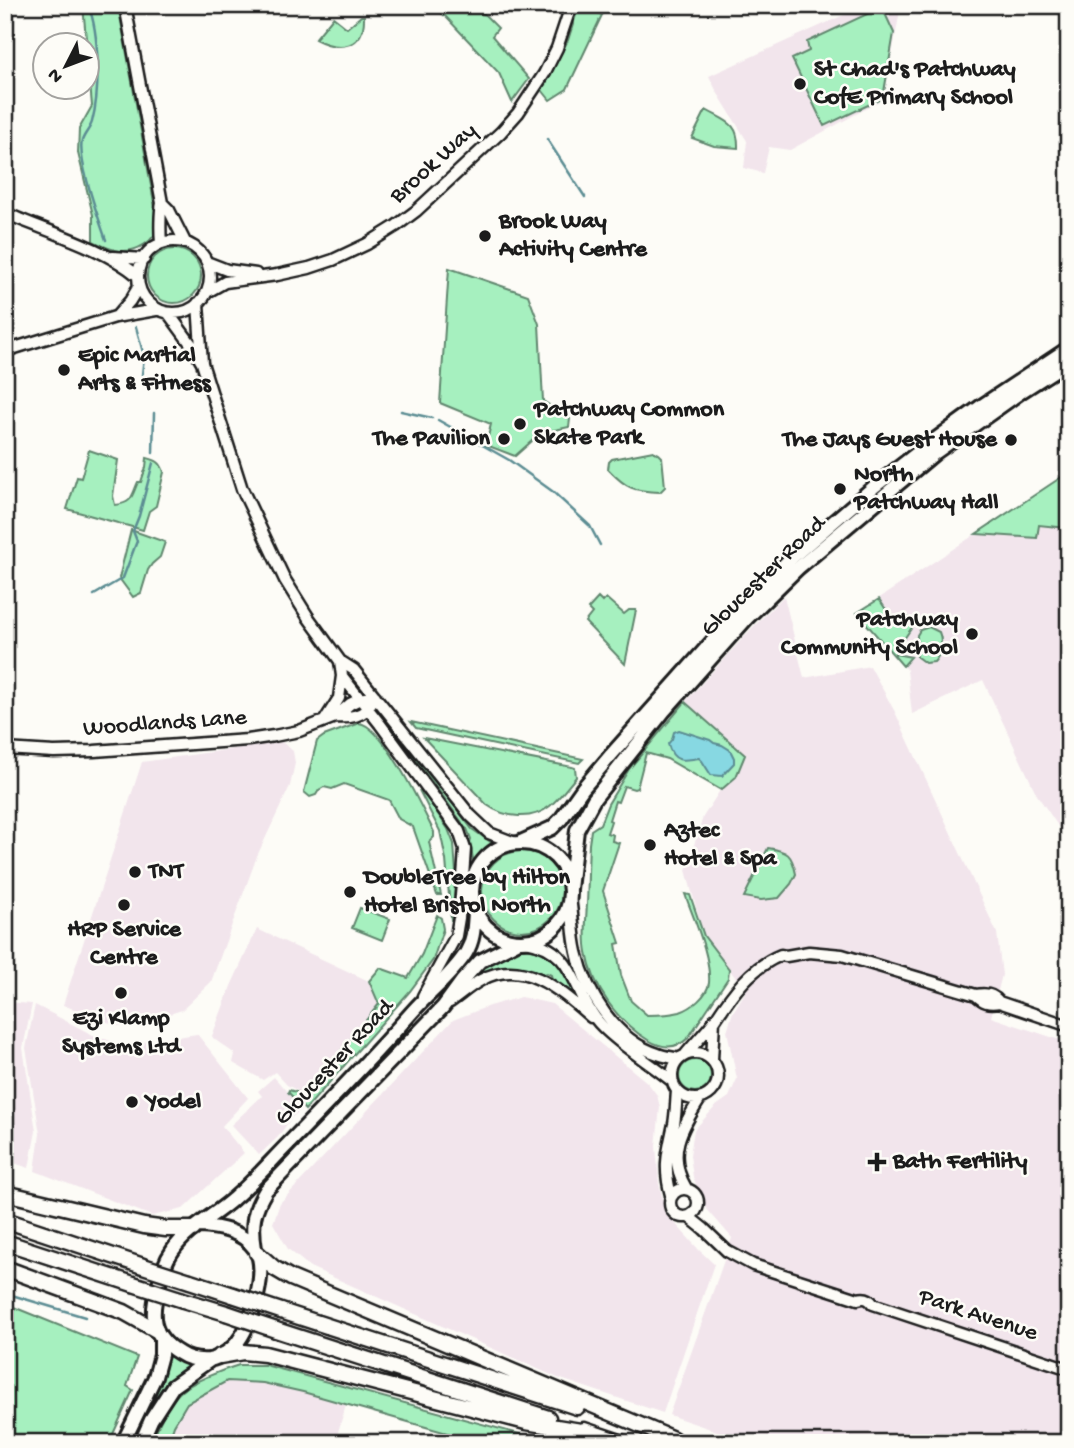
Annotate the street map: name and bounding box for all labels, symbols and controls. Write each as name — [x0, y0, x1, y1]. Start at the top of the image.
north arrow — [32, 32, 102, 102]
place label: St Chad's Patchway CofE Primary School — [814, 56, 1016, 113]
text: N — [43, 63, 69, 87]
marker: St Chad's Patchway CofE Primary School — [792, 76, 808, 92]
street label: Brook Way — [384, 117, 484, 211]
place label: Brook Way Activity Centre — [498, 208, 648, 265]
marker: Brook Way Activity Centre — [477, 228, 493, 244]
place label: Epic Martial Arts & Fitness — [77, 342, 212, 399]
marker: Epic Martial Arts & Fitness — [56, 362, 72, 378]
place label: Patchway Common Skate Park — [532, 396, 725, 453]
marker: Patchway Common Skate Park — [512, 416, 528, 432]
place label: The Pavilion — [371, 425, 491, 454]
place label: The Jays Guest House — [781, 426, 999, 455]
marker: The Pavilion — [496, 431, 512, 447]
marker: The Jays Guest House — [1003, 432, 1019, 448]
place label: North Patchway Hall — [852, 461, 998, 518]
marker: North Patchway Hall — [832, 481, 848, 497]
street label: Gloucester Road — [696, 509, 834, 644]
place label: Patchway Community School — [781, 606, 958, 663]
marker: Patchway Community School — [964, 626, 980, 642]
street label: Woodlands Lane — [82, 704, 248, 744]
place label: Aztec Hotel & Spa — [663, 817, 778, 874]
marker: Aztec Hotel & Spa — [642, 837, 658, 853]
place label: TNT — [147, 858, 185, 887]
marker: TNT — [127, 864, 143, 880]
place label: DoubleTree by Hilton Hotel Bristol North — [362, 864, 570, 921]
marker: DoubleTree by Hilton Hotel Bristol North — [342, 884, 358, 900]
marker: HRP Service Centre — [116, 897, 132, 913]
place label: HRP Service Centre — [67, 916, 182, 973]
marker: Ezi Klamp Systems Ltd — [113, 985, 129, 1001]
street label: Gloucester Road — [269, 992, 402, 1132]
place label: Ezi Klamp Systems Ltd — [62, 1005, 183, 1062]
place label: Yodel — [143, 1088, 201, 1117]
marker: Yodel — [124, 1094, 140, 1110]
place label: Bath Fertility — [892, 1148, 1027, 1177]
marker: Bath Fertility — [867, 1152, 887, 1172]
street label: Park Avenue — [914, 1283, 1042, 1349]

